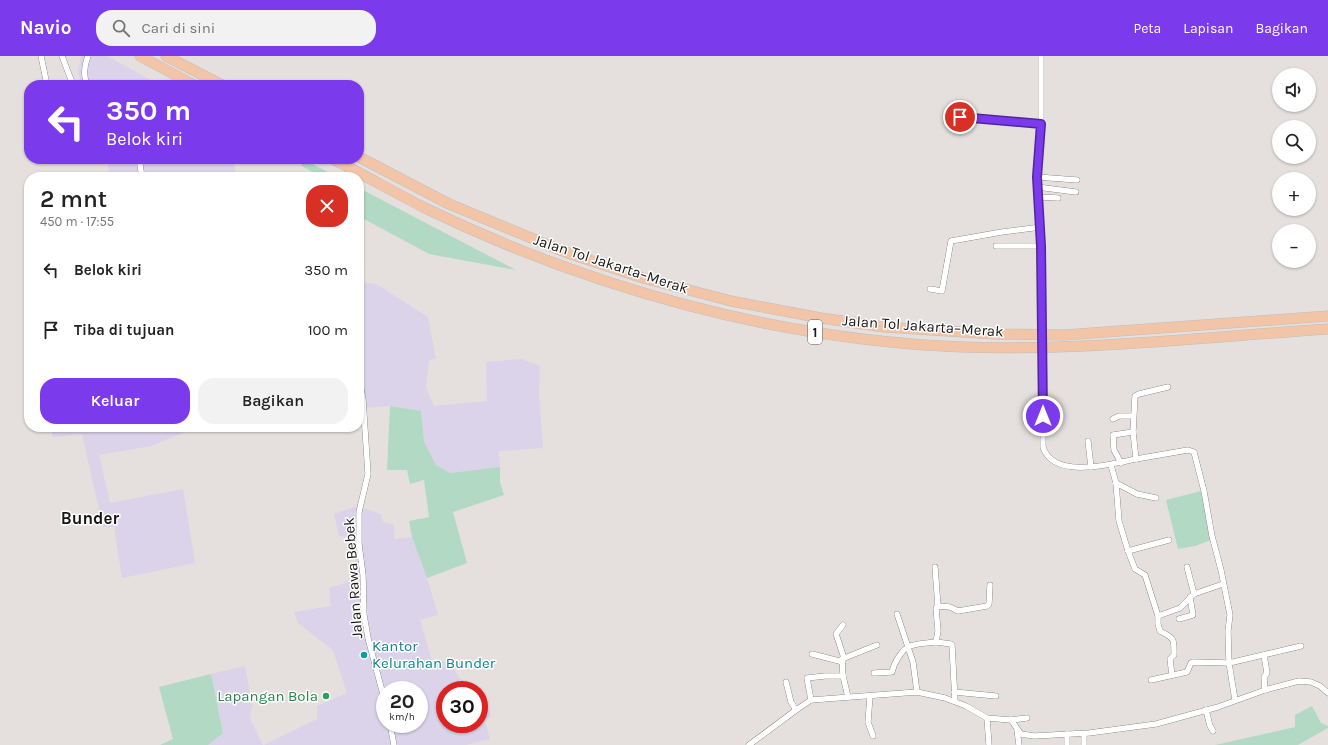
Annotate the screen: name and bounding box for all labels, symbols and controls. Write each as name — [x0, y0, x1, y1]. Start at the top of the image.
search box — [96, 10, 376, 46]
text: Navio — [20, 17, 72, 39]
icon: search — [110, 17, 132, 39]
text: Cari di sini — [142, 19, 215, 37]
text: Peta — [1133, 20, 1161, 37]
text: Lapisan — [1183, 20, 1233, 37]
text: Bagikan — [1255, 20, 1308, 37]
map controls — [1272, 68, 1316, 268]
button: sound — [1272, 68, 1316, 112]
text: 350 m — [106, 94, 191, 127]
icon: left — [40, 96, 92, 148]
pin — [943, 100, 977, 134]
icon: arrive — [949, 106, 971, 128]
button: search — [1272, 120, 1316, 164]
text: Belok kiri — [106, 128, 183, 150]
button: + — [1272, 172, 1316, 216]
text: 2 mnt — [40, 185, 107, 213]
button: close — [306, 185, 348, 227]
text: 450 m · 17:55 — [40, 214, 114, 229]
button: − — [1272, 224, 1316, 268]
street label: Jalan Tol Jakarta–Merak — [531, 230, 691, 298]
icon: left — [40, 259, 62, 281]
text: Belok kiri — [74, 261, 142, 279]
text: 350 m — [304, 261, 348, 279]
street label: Jalan Tol Jakarta–Merak — [842, 311, 1004, 341]
icon: arrive — [40, 319, 62, 341]
road number: 1 — [808, 320, 822, 344]
text: Tiba di tujuan — [74, 321, 174, 339]
text: 100 m — [308, 321, 348, 339]
button: Keluar — [40, 378, 190, 424]
button: Bagikan — [198, 378, 348, 424]
position arrow — [1022, 395, 1064, 437]
district label: Bunder — [61, 508, 120, 528]
street label: Jalan Rawa Bebek — [340, 517, 366, 639]
place label: Kantor Kelurahan Bunder — [372, 637, 496, 672]
marker: Kantor Kelurahan Bunder — [359, 650, 369, 660]
speed limit sign: 30 — [436, 681, 488, 733]
place label: Lapangan Bola — [217, 687, 318, 705]
text: 20 — [390, 690, 414, 713]
marker: Lapangan Bola — [321, 691, 331, 701]
text: km/h — [389, 711, 415, 723]

